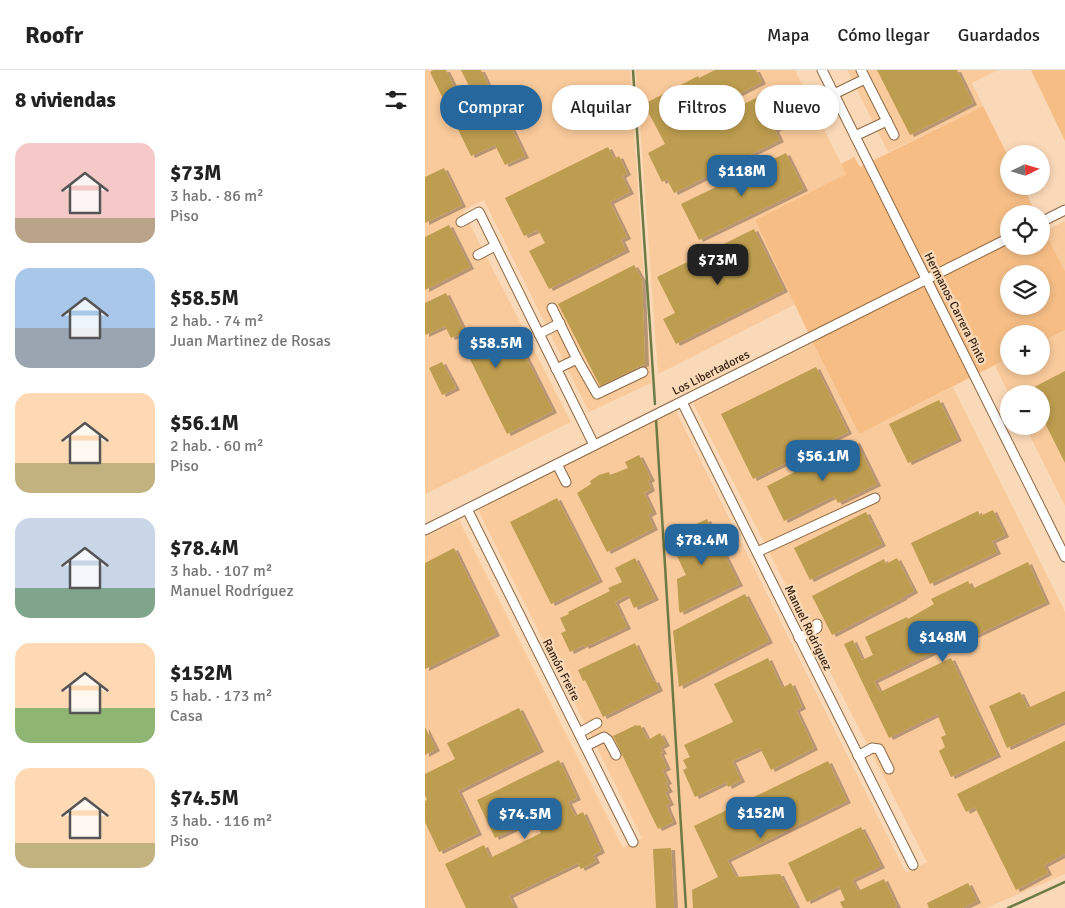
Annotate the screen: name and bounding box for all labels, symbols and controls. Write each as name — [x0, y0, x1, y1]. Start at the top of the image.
text: Roofr — [25, 20, 83, 50]
text: Mapa — [767, 24, 809, 46]
text: Cómo llegar — [837, 24, 930, 46]
text: Guardados — [958, 24, 1040, 46]
chip: Comprar — [440, 85, 542, 130]
chip: Alquilar — [552, 85, 649, 130]
chip: Filtros — [659, 85, 745, 130]
chip: Nuevo — [755, 85, 839, 130]
icon: filters — [382, 86, 410, 114]
text: 8 viviendas — [15, 87, 116, 113]
north arrow — [1000, 145, 1050, 195]
map controls — [1000, 145, 1050, 435]
pin: $118M — [707, 154, 777, 197]
text: $73M — [170, 160, 222, 186]
text: $118M — [718, 161, 766, 181]
icon: home — [55, 163, 115, 223]
text: 3 hab. · 86 m² — [170, 186, 264, 206]
button: locate — [1000, 205, 1050, 255]
text: Piso — [170, 206, 199, 226]
pin: $73M — [688, 244, 748, 286]
text: $73M — [698, 250, 738, 270]
street label: Hermanos Carrera Pinto — [920, 250, 990, 366]
button: layers — [1000, 265, 1050, 315]
text: $58.5M — [170, 285, 239, 311]
icon: home — [55, 288, 115, 348]
text: 2 hab. · 74 m² — [170, 311, 264, 331]
button: + — [1000, 325, 1050, 375]
pin: $58.5M — [455, 326, 537, 369]
text: Juan Martinez de Rosas — [170, 331, 331, 351]
text: $58.5M — [470, 333, 522, 353]
street label: Los Libertadores — [670, 347, 752, 399]
button: − — [1000, 385, 1050, 435]
text: $56.1M — [170, 410, 239, 436]
icon: home — [55, 413, 115, 473]
text: 2 hab. · 60 m² — [170, 436, 264, 456]
pin: $56.1M — [782, 440, 864, 482]
text: $56.1M — [797, 446, 849, 466]
text: Piso — [170, 456, 199, 476]
pin: $78.4M — [661, 524, 743, 566]
text: $78.4M — [676, 530, 728, 550]
text: $78.4M — [170, 535, 239, 561]
icon: home — [55, 538, 115, 598]
text: 3 hab. · 107 m² — [170, 561, 272, 581]
text: Manuel Rodríguez — [170, 581, 294, 601]
street label: Manuel Rodríguez — [781, 583, 835, 673]
pin: $148M — [908, 620, 978, 663]
text: $148M — [919, 627, 967, 647]
street label: Ramón Freire — [539, 636, 583, 704]
text: $152M — [170, 660, 233, 686]
icon: home — [55, 663, 115, 723]
text: 5 hab. · 173 m² — [170, 686, 272, 706]
text: Casa — [170, 706, 203, 726]
text: $74.5M — [170, 785, 239, 811]
icon: home — [55, 788, 115, 848]
pin: $152M — [726, 796, 796, 839]
pin: $74.5M — [484, 798, 566, 840]
text: $152M — [737, 803, 785, 823]
text: $74.5M — [499, 804, 551, 824]
text: 3 hab. · 116 m² — [170, 811, 272, 831]
text: Piso — [170, 831, 199, 851]

